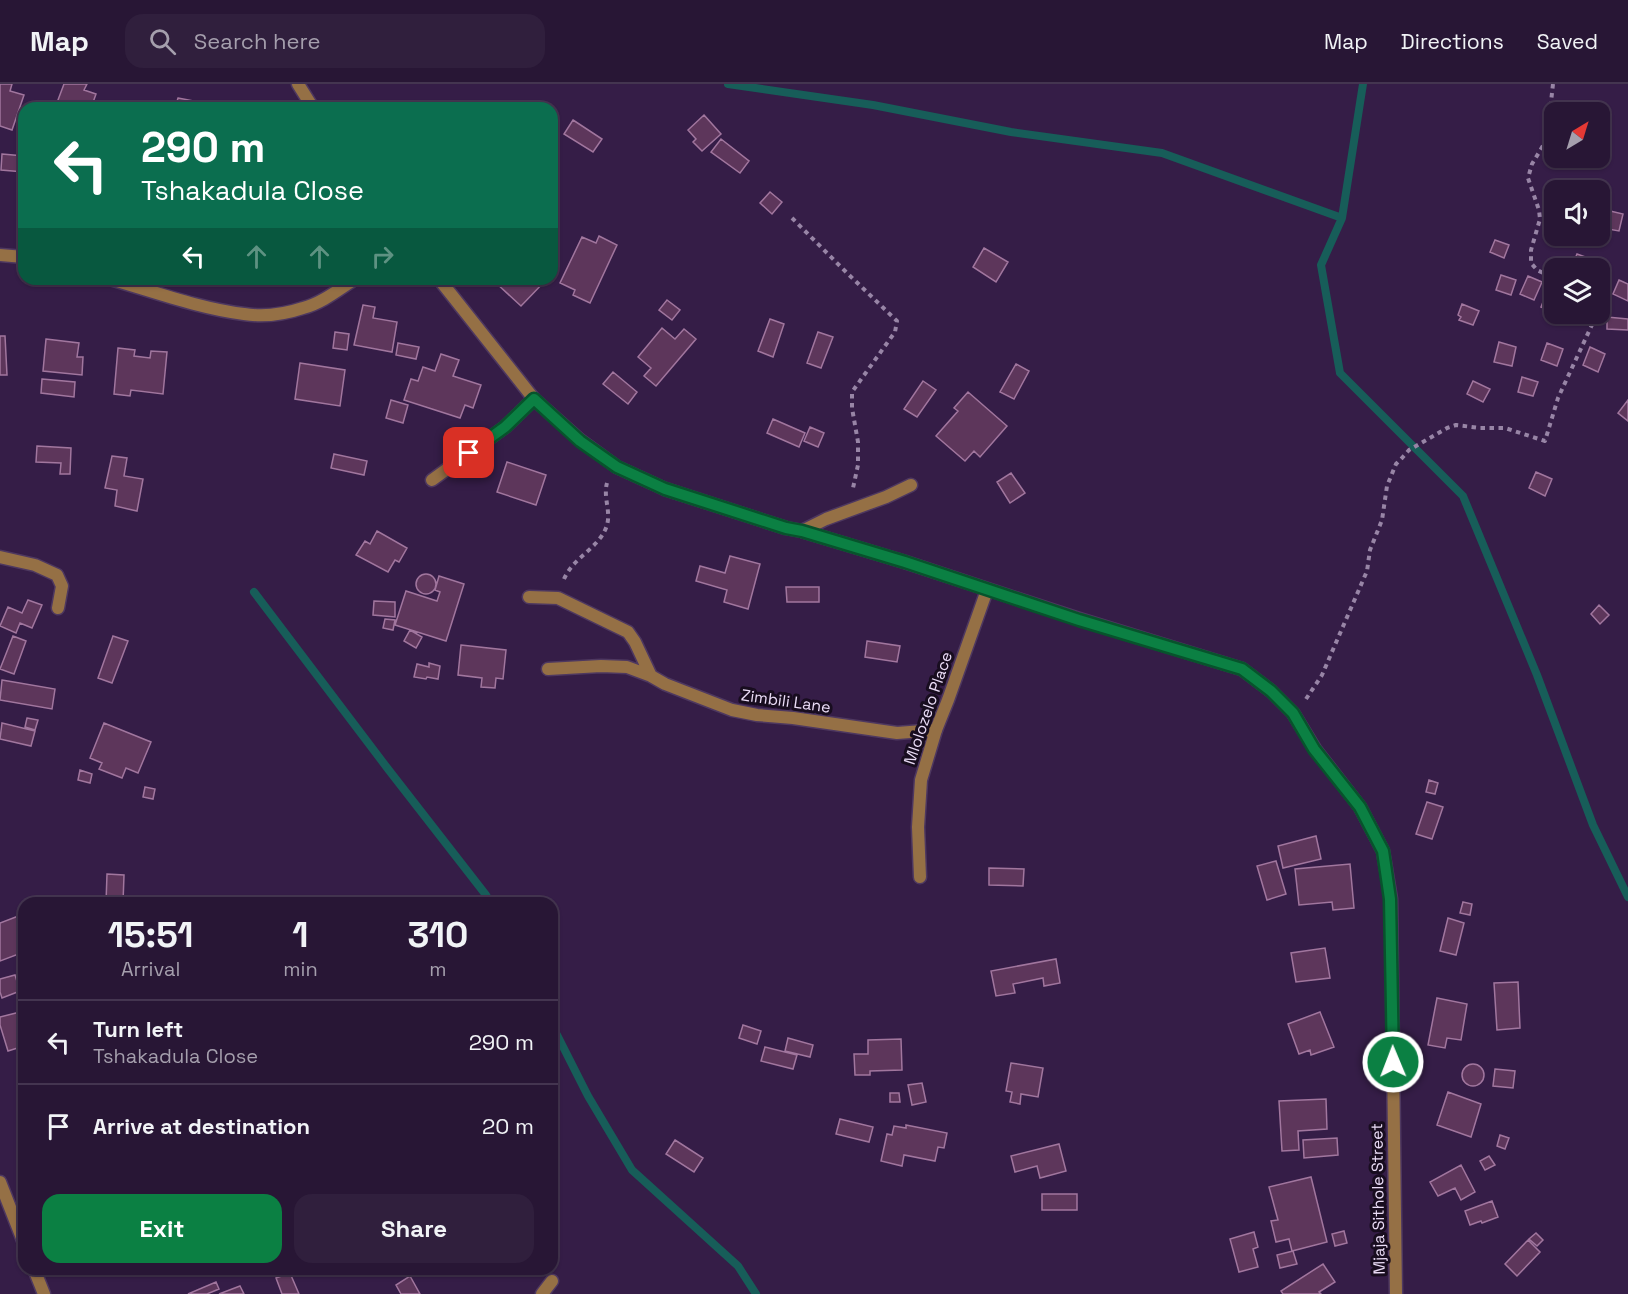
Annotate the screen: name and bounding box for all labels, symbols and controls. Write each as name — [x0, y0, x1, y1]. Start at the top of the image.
search box — [125, 14, 545, 68]
text: Map — [30, 23, 89, 59]
icon: search — [146, 25, 179, 58]
text: Search here — [194, 27, 321, 55]
text: Map — [1324, 28, 1368, 55]
text: Directions — [1401, 28, 1504, 55]
text: Saved — [1537, 28, 1598, 55]
north arrow — [1544, 102, 1610, 168]
map controls — [1544, 102, 1610, 324]
text: 290 m — [141, 121, 266, 174]
icon: left — [42, 126, 120, 204]
text: Tshakadula Close — [141, 173, 364, 208]
button: sound — [1544, 180, 1610, 246]
icon: left — [177, 240, 210, 273]
icon: ahead — [240, 240, 273, 273]
icon: ahead — [303, 240, 336, 273]
icon: right — [366, 240, 399, 273]
button: layers — [1544, 258, 1610, 324]
pin — [443, 427, 494, 478]
icon: arrive — [452, 436, 485, 469]
street label: Mlolozelo Place — [899, 649, 957, 767]
street label: Zimbili Lane — [740, 684, 832, 718]
text: 15:51 — [108, 912, 194, 958]
text: 1 — [292, 912, 309, 958]
text: 310 — [407, 912, 468, 958]
text: Arrival — [121, 956, 180, 982]
text: min — [283, 956, 318, 982]
text: m — [429, 956, 446, 982]
text: Turn left — [93, 1015, 183, 1043]
icon: left — [42, 1026, 75, 1059]
text: 290 m — [469, 1028, 534, 1056]
position arrow — [1361, 1030, 1425, 1094]
text: Tshakadula Close — [93, 1043, 258, 1069]
icon: arrive — [42, 1110, 75, 1143]
text: Arrive at destination — [93, 1112, 310, 1140]
text: 20 m — [482, 1112, 534, 1140]
street label: Mjaja Sithole Street — [1366, 1123, 1390, 1275]
button: Exit — [42, 1194, 282, 1263]
button: Share — [294, 1194, 534, 1263]

